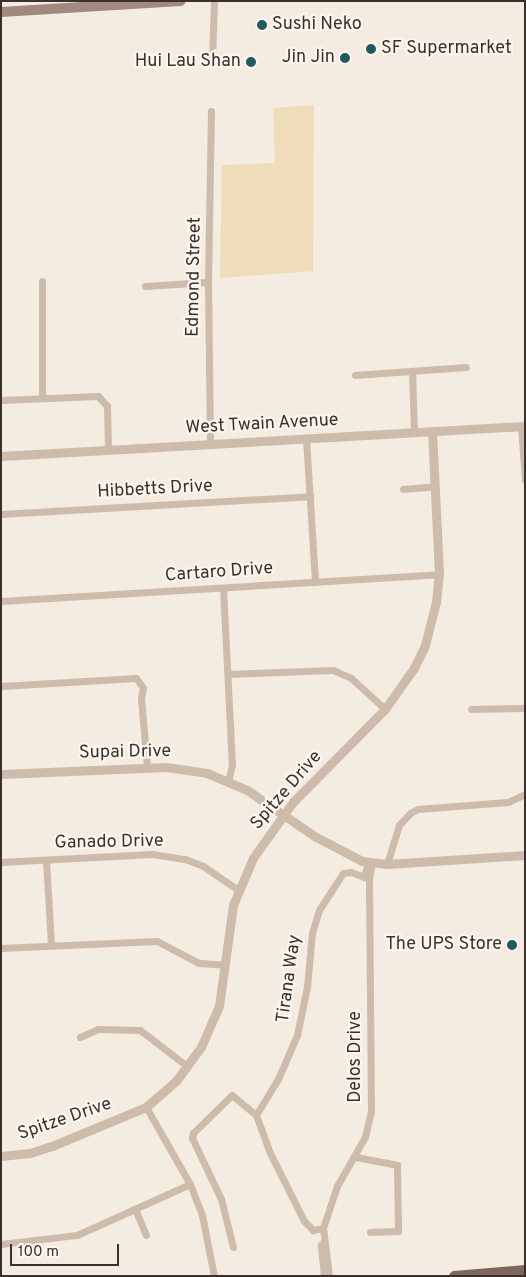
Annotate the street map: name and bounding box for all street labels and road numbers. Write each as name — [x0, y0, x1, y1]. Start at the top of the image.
street label: Edmond Street — [183, 217, 207, 337]
street label: West Twain Avenue — [184, 410, 340, 440]
street label: Hibbetts Drive — [97, 476, 213, 504]
street label: Cartaro Drive — [164, 558, 274, 588]
street label: Supai Drive — [79, 741, 171, 765]
street label: Spitze Drive — [247, 747, 327, 835]
street label: Ganado Drive — [54, 831, 164, 855]
street label: Tirana Way — [273, 933, 307, 1025]
street label: Delos Drive — [345, 1011, 367, 1103]
street label: Spitze Drive — [15, 1094, 115, 1146]

